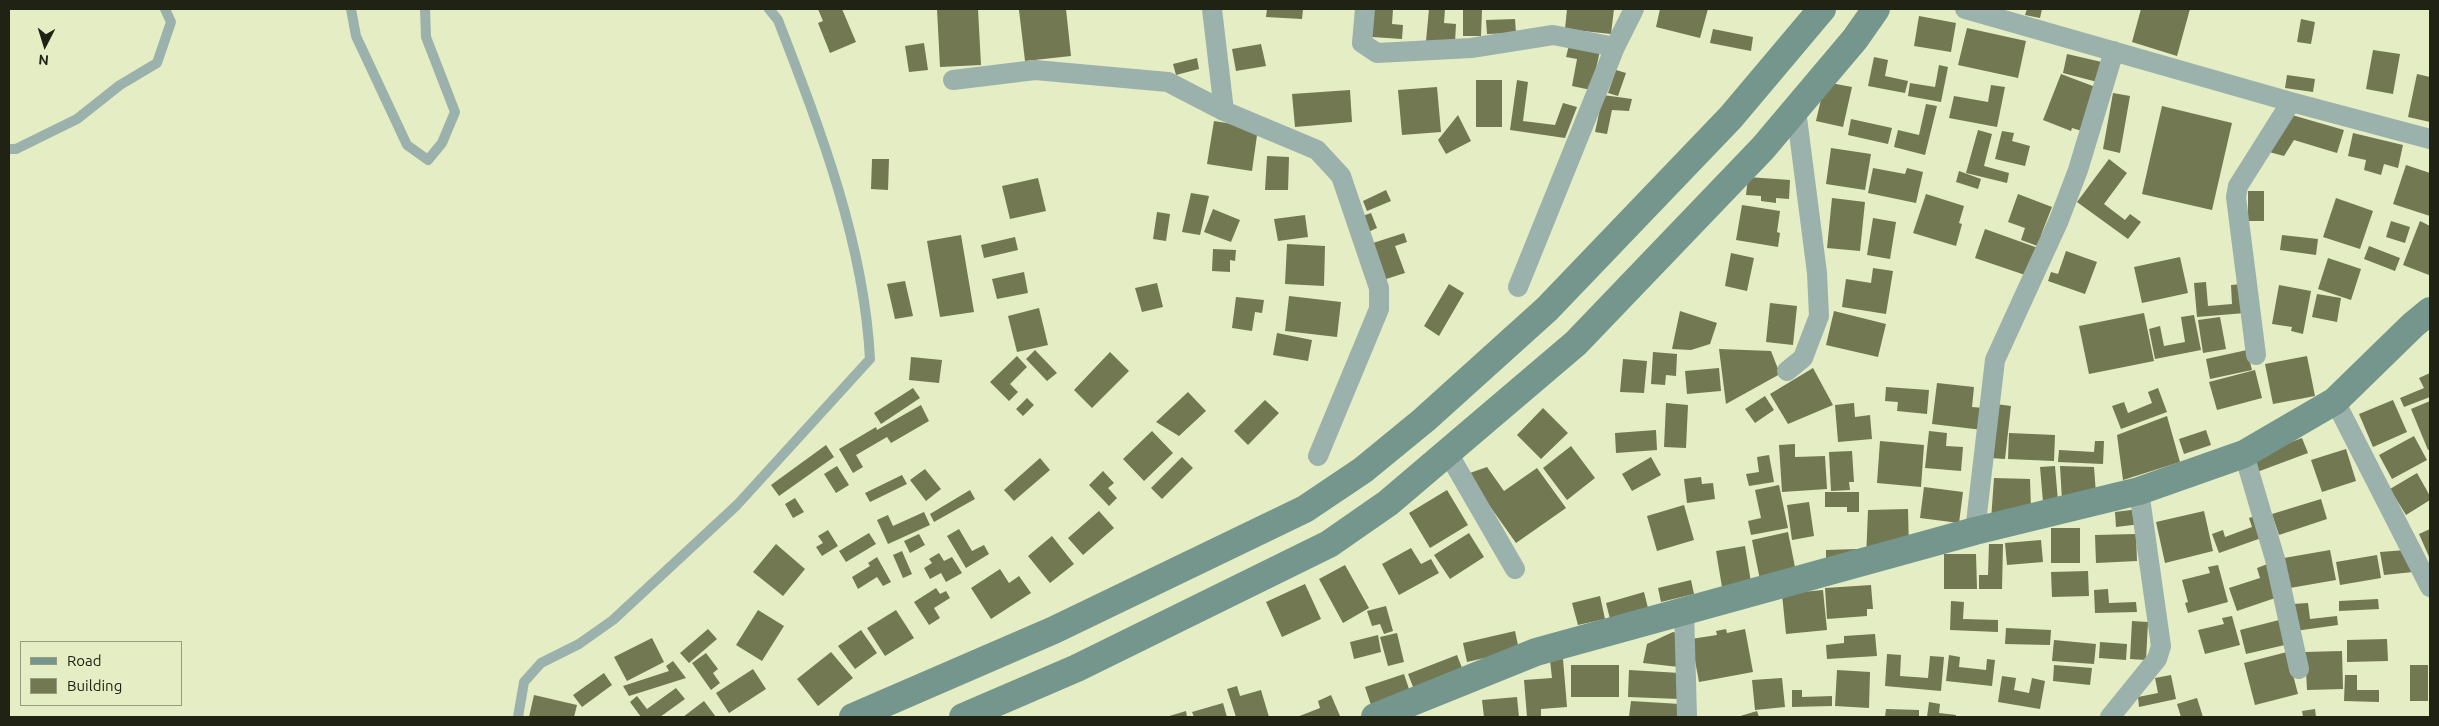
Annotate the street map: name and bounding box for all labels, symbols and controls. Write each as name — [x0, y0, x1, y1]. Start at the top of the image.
north arrow — [20, 20, 70, 70]
text: N — [38, 52, 50, 68]
legend — [20, 641, 182, 706]
text: Road — [67, 652, 102, 669]
text: Building — [67, 677, 122, 694]

